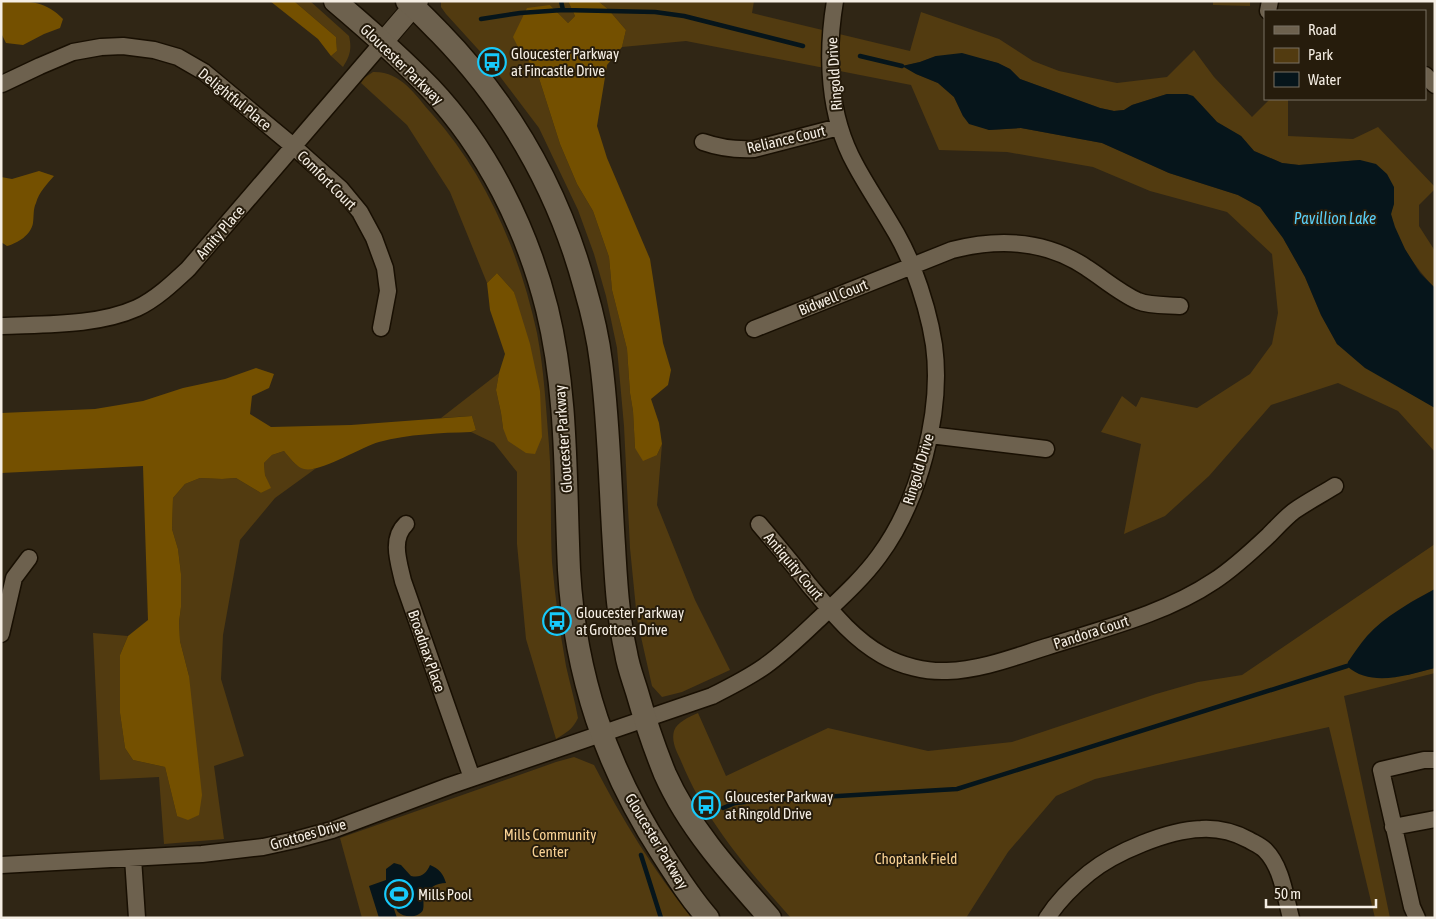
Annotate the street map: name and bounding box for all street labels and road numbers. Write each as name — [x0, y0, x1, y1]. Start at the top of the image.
street label: Gloucester Parkway — [357, 20, 447, 108]
street label: Ringold Drive — [823, 37, 845, 111]
street label: Delightful Place — [195, 64, 275, 134]
street label: Reliance Court — [745, 122, 827, 156]
street label: Comfort Court — [294, 147, 360, 213]
street label: Amity Place — [192, 202, 248, 262]
street label: Bidwell Court — [796, 275, 870, 319]
street label: Gloucester Parkway — [551, 384, 575, 494]
street label: Ringold Drive — [899, 431, 937, 507]
street label: Antiquity Court — [761, 529, 827, 603]
street label: Broadnax Place — [405, 608, 449, 694]
street label: Pandora Court — [1051, 612, 1131, 652]
street label: Gloucester Parkway — [622, 790, 692, 892]
street label: Grottoes Drive — [268, 815, 348, 853]

